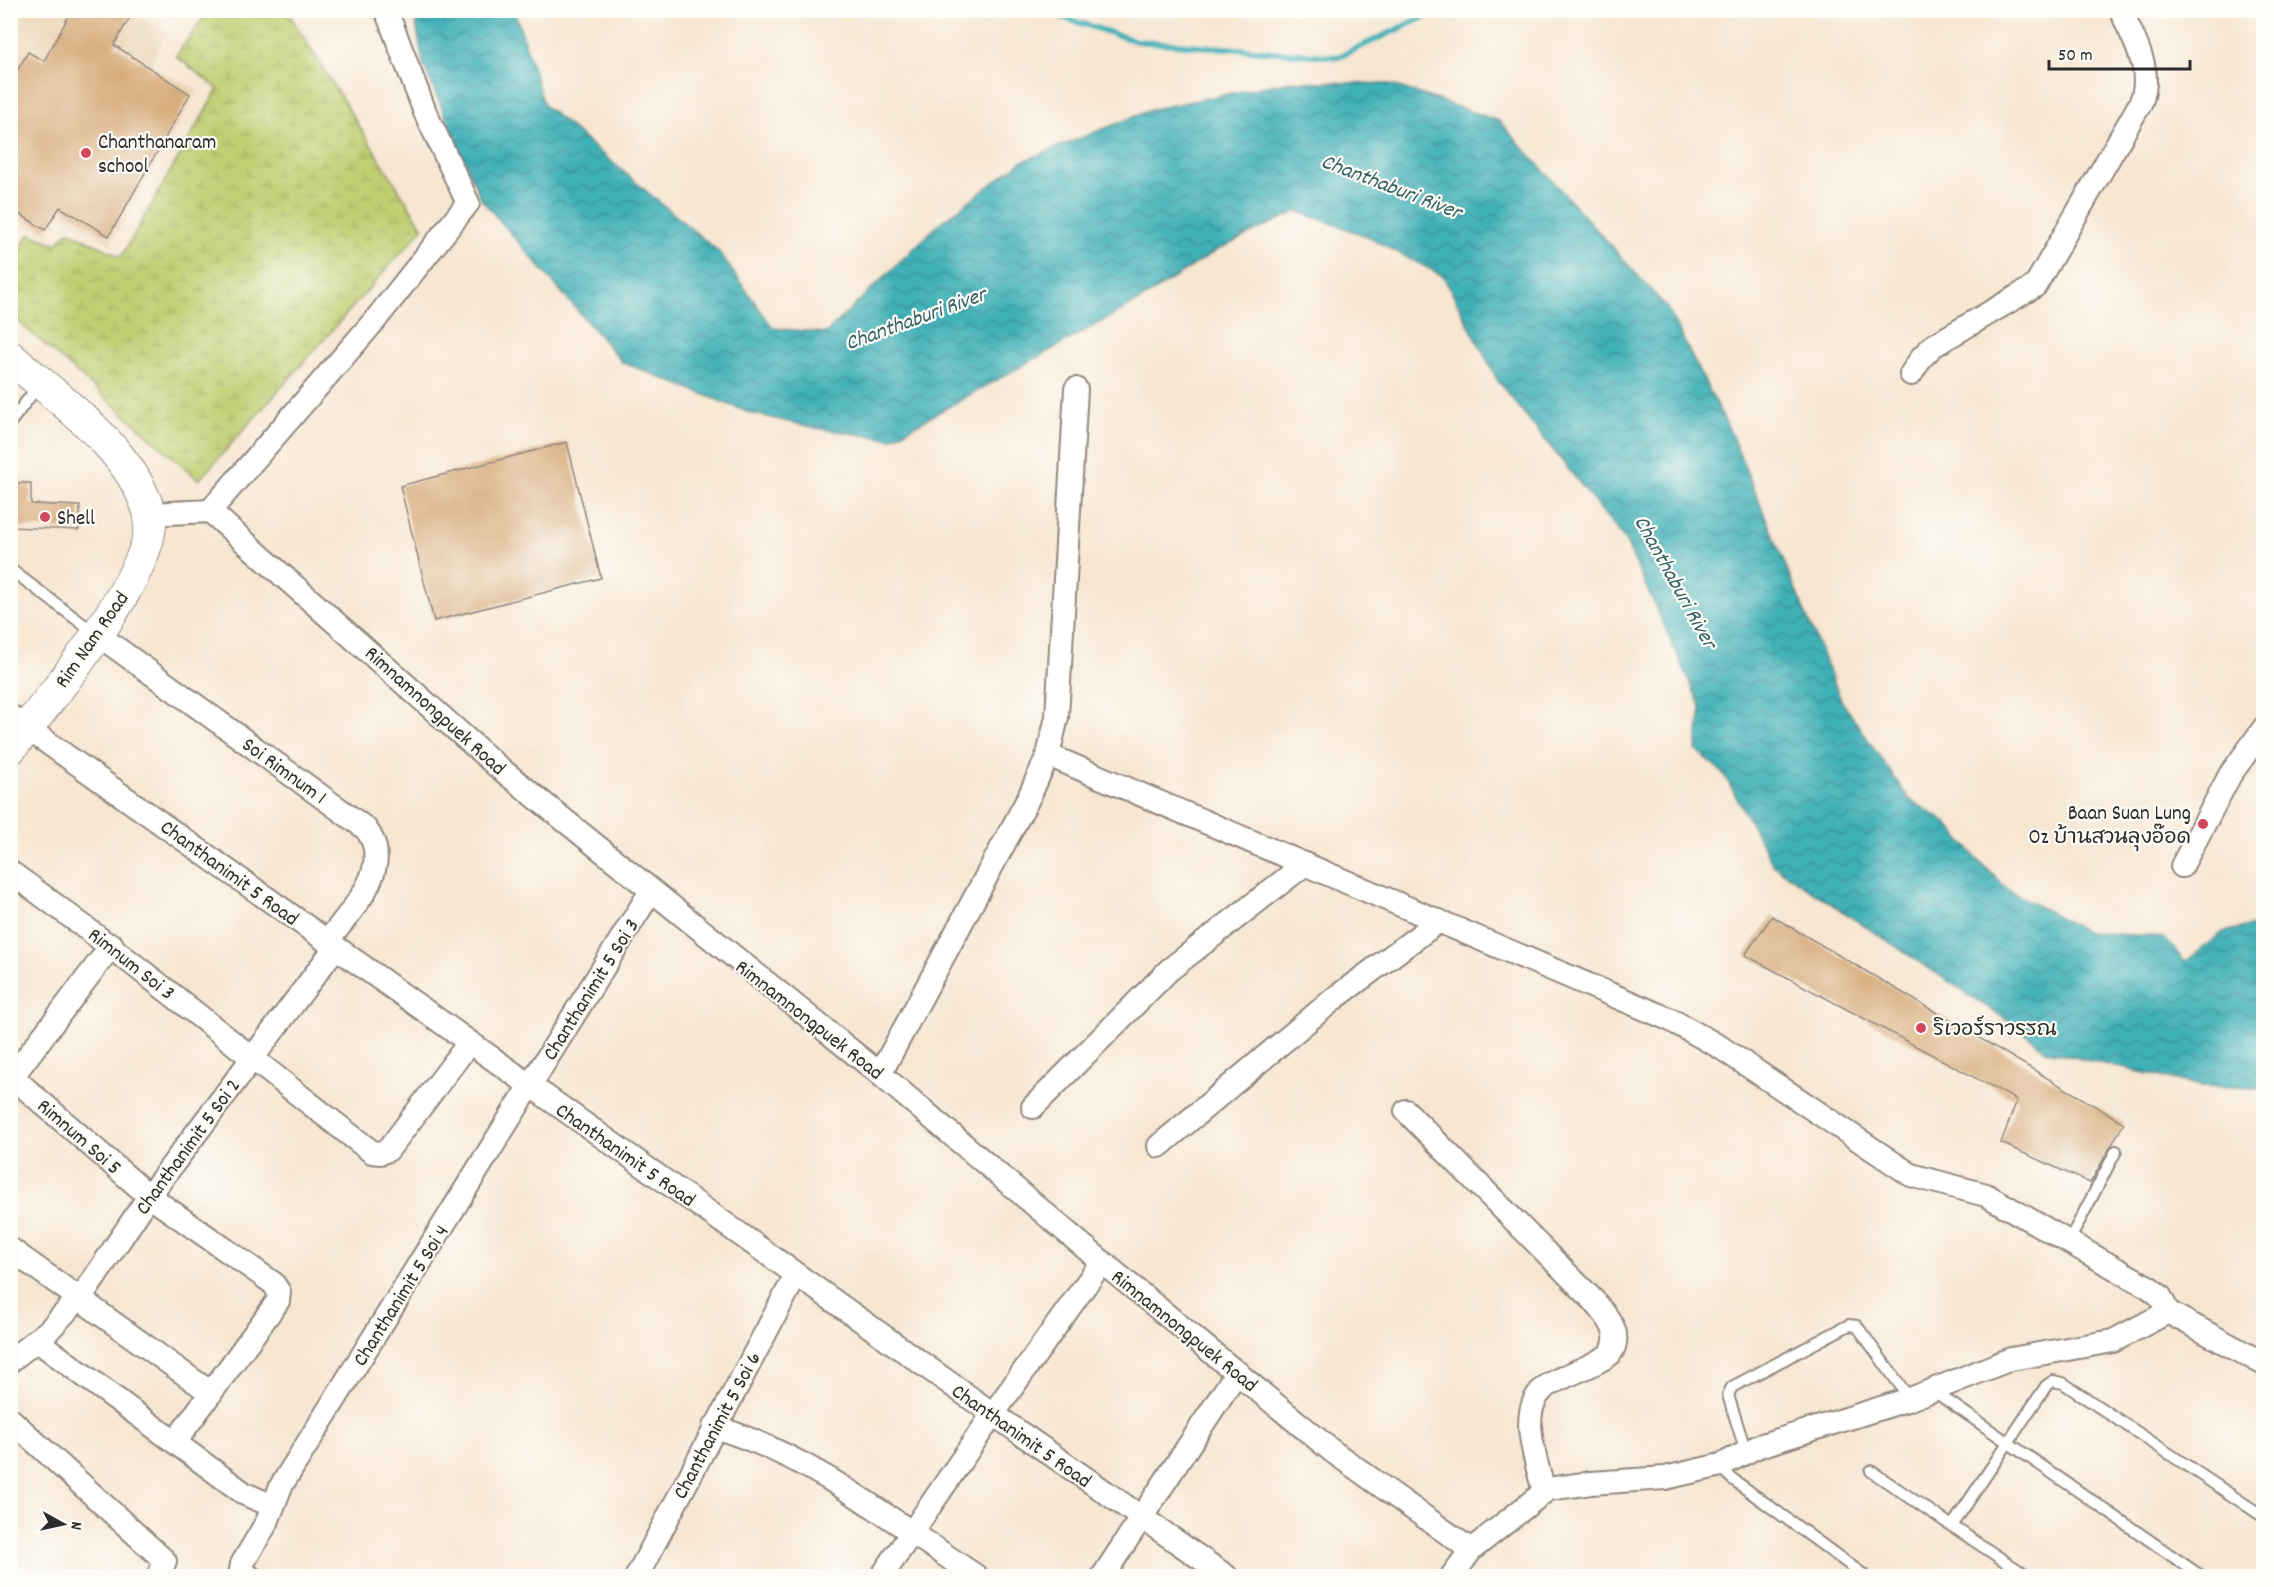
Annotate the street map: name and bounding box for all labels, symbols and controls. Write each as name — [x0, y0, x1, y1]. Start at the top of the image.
scale bar — [2049, 33, 2190, 71]
text: 50 m — [2058, 44, 2093, 69]
place label: Chanthanaram school — [98, 129, 216, 183]
marker: Chanthanaram school — [79, 146, 93, 160]
water label: Chanthaburi River — [1316, 147, 1468, 230]
water label: Chanthaburi River — [841, 279, 994, 360]
place label: Shell — [57, 505, 95, 535]
marker: Shell — [38, 510, 52, 524]
water label: Chanthaburi River — [1625, 510, 1725, 657]
street label: Rim Nam Road — [49, 586, 138, 695]
street label: Rimnamnongpuek Road — [357, 640, 511, 784]
street label: Soi Rimnum 1 — [235, 731, 332, 813]
place label: Baan Suan Lung Oz บ้านสวนลุงอ๊อด — [2029, 800, 2191, 854]
street label: Chanthanimit 5 Road — [153, 814, 304, 935]
marker: Baan Suan Lung Oz บ้านสวนลุงอ๊อด — [2196, 817, 2210, 831]
street label: Chanthanimit 5 Soi 3 — [537, 914, 648, 1067]
street label: Rimnum Soi 3 — [80, 922, 180, 1009]
street label: Rimnamnongpuek Road — [728, 954, 889, 1089]
place label: ริเวอร์ราวรรณ — [1933, 1015, 2057, 1046]
marker: ริเวอร์ราวรรณ — [1914, 1021, 1928, 1035]
street label: Chanthanimit 5 Soi 2 — [130, 1073, 249, 1222]
street label: Rimnum Soi 5 — [29, 1093, 127, 1184]
street label: Chanthanimit 5 Road — [548, 1097, 700, 1216]
street label: Chanthanimit 5 Soi 4 — [347, 1220, 458, 1373]
street label: Rimnamnongpuek Road — [1103, 1264, 1263, 1401]
street label: Chanthanimit 5 Soi 6 — [667, 1347, 770, 1506]
street label: Chanthanimit 5 Road — [944, 1378, 1096, 1497]
north arrow — [33, 1494, 93, 1554]
text: N — [63, 1520, 87, 1531]

